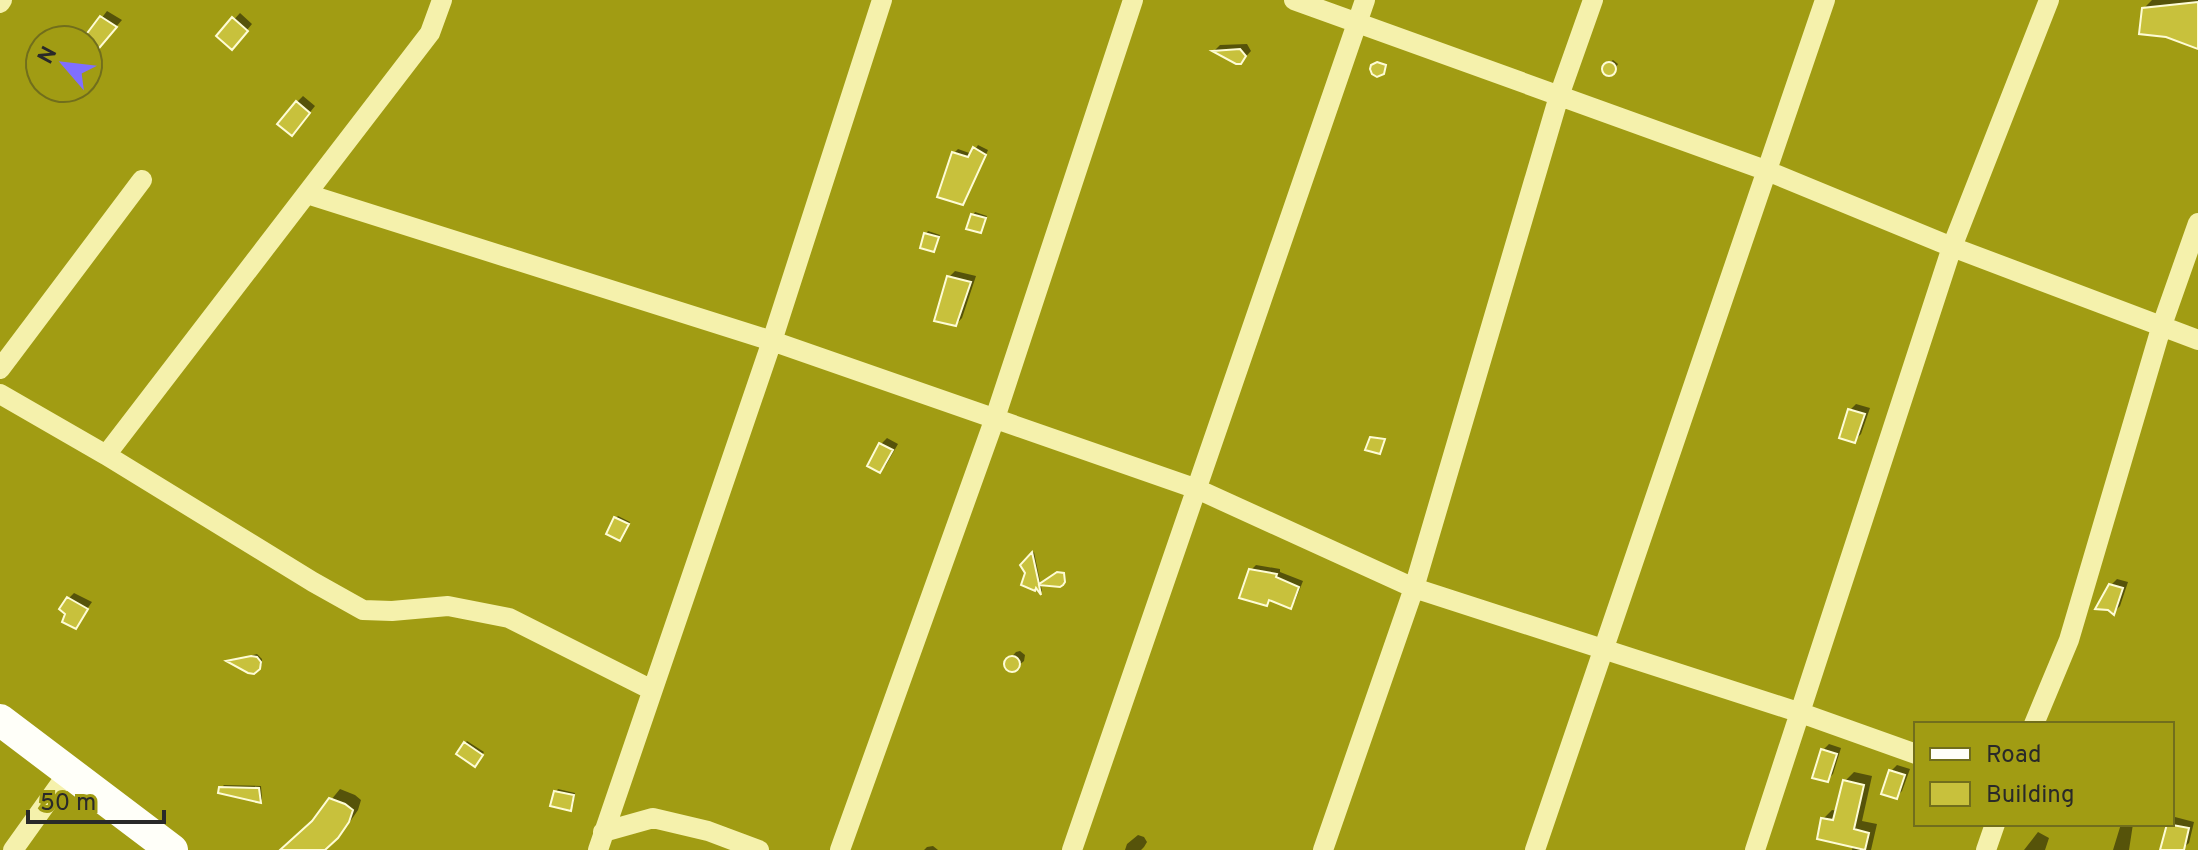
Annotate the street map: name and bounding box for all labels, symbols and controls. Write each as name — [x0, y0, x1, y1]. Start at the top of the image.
north arrow — [24, 24, 104, 104]
text: N — [33, 42, 64, 69]
legend — [1914, 722, 2174, 826]
text: Road — [1986, 741, 2042, 771]
scale bar — [28, 774, 164, 824]
text: Building — [1986, 781, 2075, 811]
text: 50 m — [40, 789, 96, 819]

